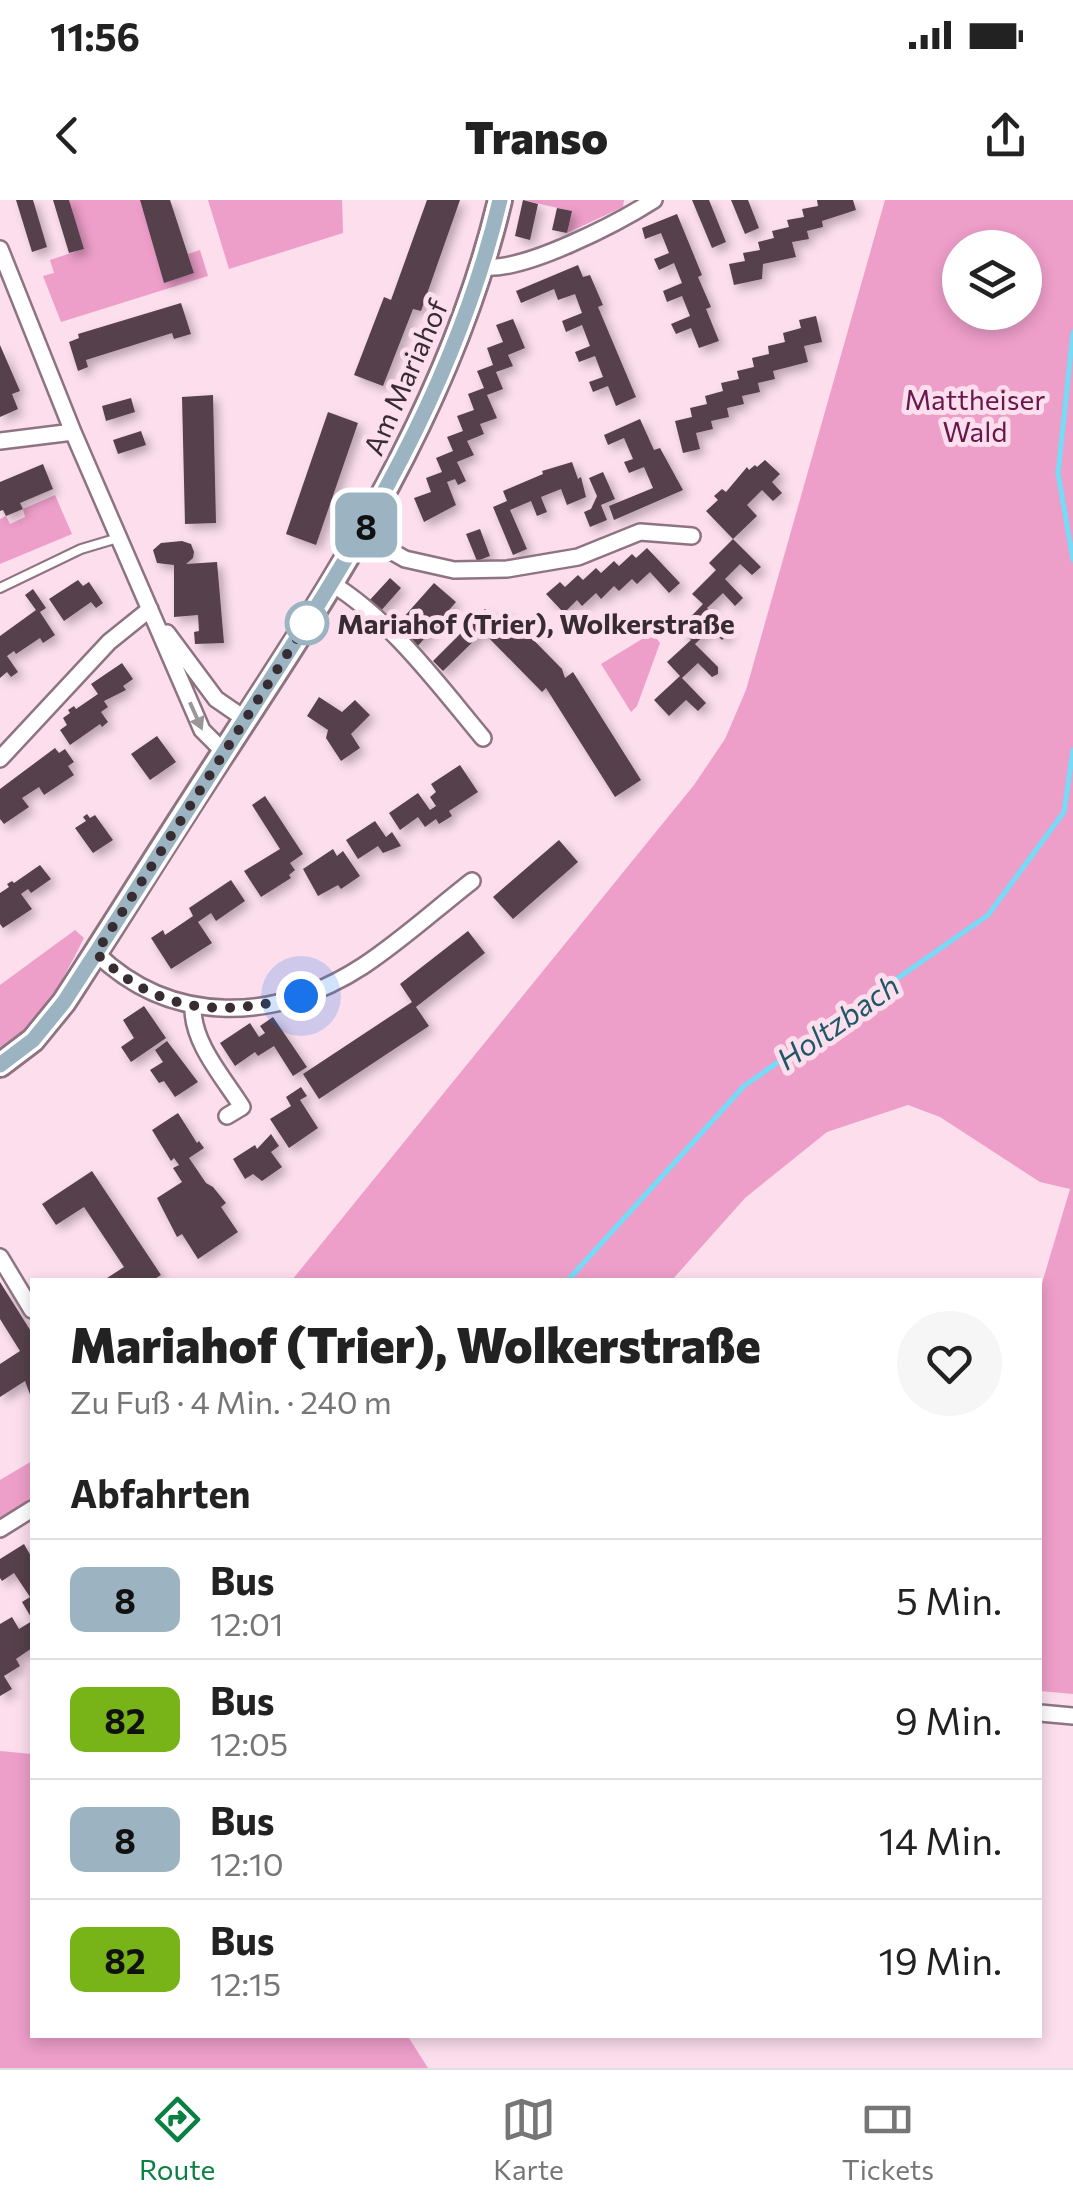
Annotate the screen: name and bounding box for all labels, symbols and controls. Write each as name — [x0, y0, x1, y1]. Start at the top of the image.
text: 11:56 — [50, 12, 140, 59]
icon: back — [40, 108, 95, 163]
text: Transo — [465, 108, 608, 163]
icon: share — [978, 108, 1033, 163]
map controls — [942, 230, 1042, 330]
button: layers — [942, 230, 1042, 330]
street label: Am Mariahof — [356, 294, 454, 460]
park label: Mattheiser Wald — [905, 382, 1045, 448]
line badge: 8 — [334, 492, 398, 558]
text: 8 — [355, 504, 377, 547]
marker: Mariahof (Trier), Wolkerstraße — [286, 602, 328, 644]
place label: Mariahof (Trier), Wolkerstraße — [337, 606, 735, 640]
one-way arrow — [188, 702, 205, 731]
water label: Holtzbach — [769, 965, 905, 1077]
your location — [276, 971, 326, 1021]
button: heart — [897, 1311, 1002, 1416]
text: Mariahof (Trier), Wolkerstraße — [70, 1314, 761, 1373]
text: Zu Fuß · 4 Min. · 240 m — [70, 1381, 392, 1421]
text: Abfahrten — [70, 1469, 250, 1516]
text: Bus — [210, 1556, 275, 1603]
text: 5 Min. — [896, 1576, 1002, 1623]
text: 8 — [114, 1578, 136, 1621]
text: 12:01 — [210, 1603, 284, 1643]
text: Bus — [210, 1676, 275, 1723]
text: 9 Min. — [895, 1696, 1002, 1743]
text: 82 — [104, 1698, 146, 1741]
text: 12:05 — [210, 1723, 288, 1763]
text: Bus — [210, 1796, 275, 1843]
text: 14 Min. — [879, 1816, 1002, 1863]
text: 8 — [114, 1818, 136, 1861]
text: 12:10 — [210, 1843, 284, 1883]
text: Bus — [210, 1916, 275, 1963]
text: 19 Min. — [879, 1936, 1002, 1983]
text: 82 — [104, 1938, 146, 1981]
text: 12:15 — [210, 1963, 281, 2003]
tab: Route — [139, 2092, 215, 2186]
tab: Karte — [493, 2092, 564, 2186]
tab: Tickets — [842, 2092, 934, 2186]

